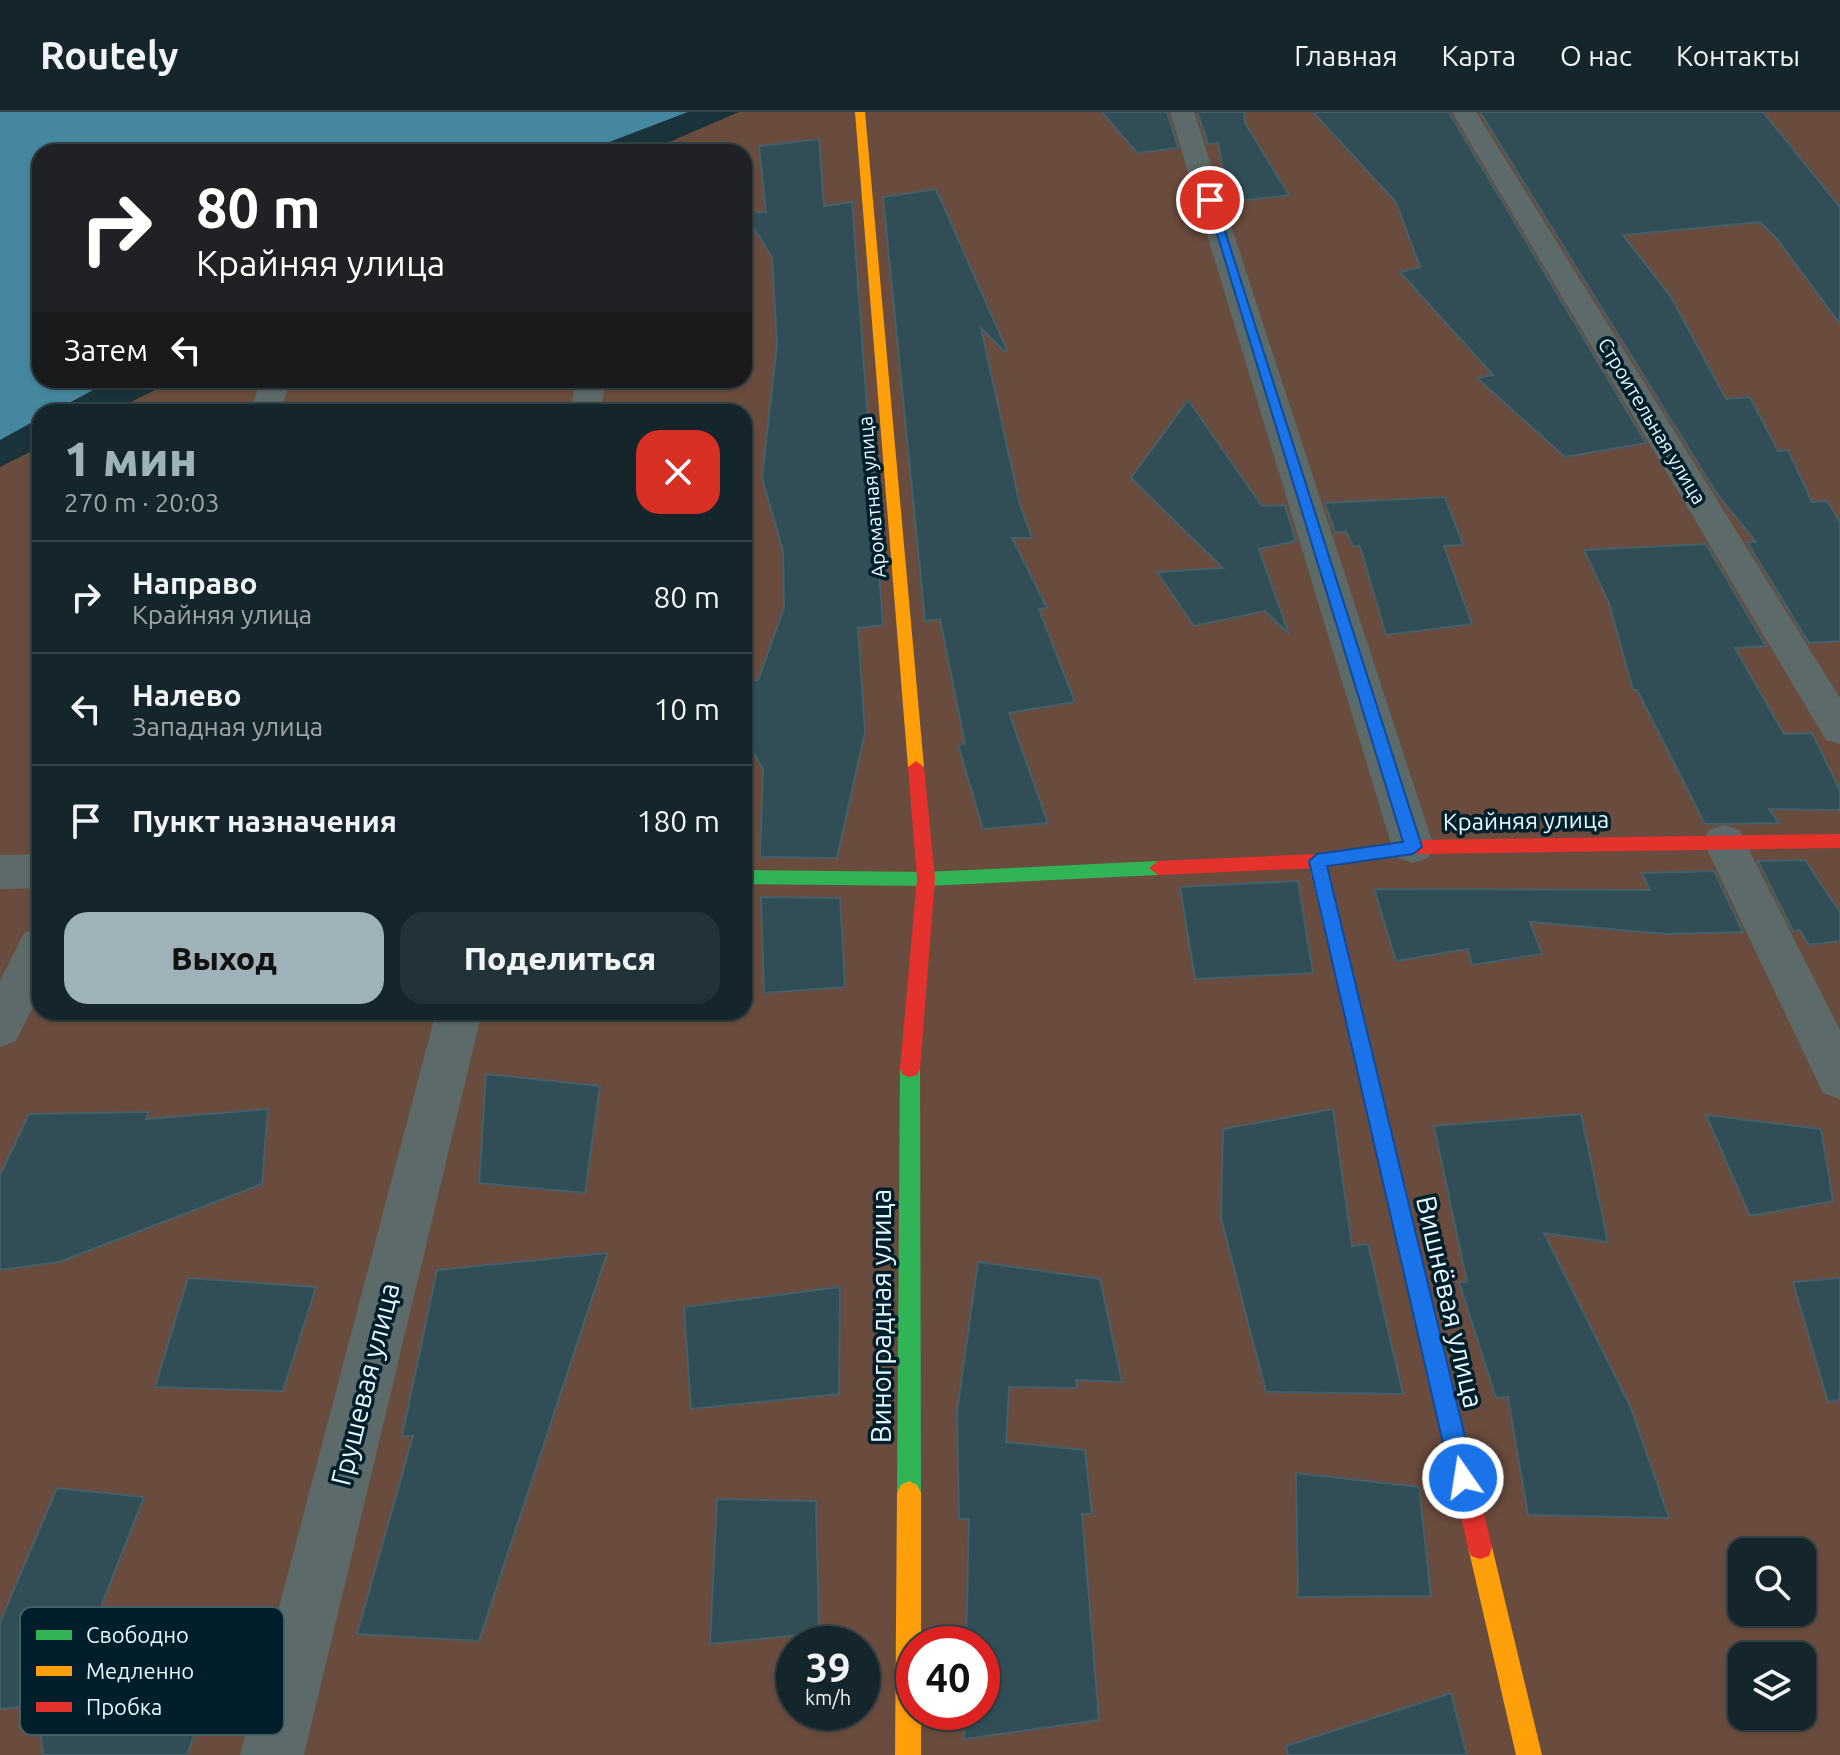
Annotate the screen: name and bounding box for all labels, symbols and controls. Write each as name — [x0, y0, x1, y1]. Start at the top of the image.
text: Routely — [40, 34, 178, 76]
text: Главная — [1294, 40, 1397, 71]
text: Карта — [1441, 40, 1516, 71]
text: О нас — [1560, 40, 1632, 71]
text: Контакты — [1676, 40, 1800, 71]
pin — [1176, 166, 1244, 234]
icon: right — [64, 176, 168, 280]
text: 80 m — [196, 176, 321, 239]
icon: arrive — [1188, 178, 1232, 222]
text: Крайняя улица — [196, 242, 445, 283]
icon: left — [164, 328, 208, 372]
text: Затем — [64, 333, 148, 367]
street label: Строительная улица — [1594, 333, 1711, 508]
street label: Ароматная улица — [853, 415, 890, 579]
button: close — [636, 430, 720, 514]
text: 1 мин — [64, 431, 197, 485]
text: 270 m · 20:03 — [64, 488, 220, 517]
text: Направо — [132, 566, 258, 600]
icon: right — [64, 575, 108, 619]
text: 80 m — [653, 580, 720, 614]
text: Крайняя улица — [132, 600, 312, 629]
text: Налево — [132, 678, 242, 712]
icon: left — [64, 687, 108, 731]
text: 10 m — [653, 692, 720, 726]
text: Западная улица — [132, 712, 323, 741]
icon: arrive — [64, 799, 108, 843]
text: Пункт назначения — [132, 804, 397, 838]
text: 180 m — [636, 804, 720, 838]
street label: Крайняя улица — [1443, 806, 1609, 835]
button: Выход — [64, 912, 384, 1004]
button: Поделиться — [400, 912, 720, 1004]
street label: Виноградная улица — [865, 1189, 896, 1443]
street label: Вишнёвая улица — [1411, 1193, 1490, 1411]
street label: Грушевая улица — [324, 1279, 405, 1488]
position arrow — [1421, 1436, 1505, 1520]
map controls — [1728, 1538, 1816, 1730]
button: search — [1728, 1538, 1816, 1626]
legend — [20, 1607, 284, 1735]
text: Свободно — [86, 1622, 189, 1647]
speed limit sign: 40 — [896, 1626, 1000, 1730]
button: layers — [1728, 1642, 1816, 1730]
text: 39 — [805, 1645, 851, 1690]
text: Медленно — [86, 1658, 194, 1683]
text: km/h — [805, 1686, 851, 1709]
text: Пробка — [86, 1694, 162, 1719]

